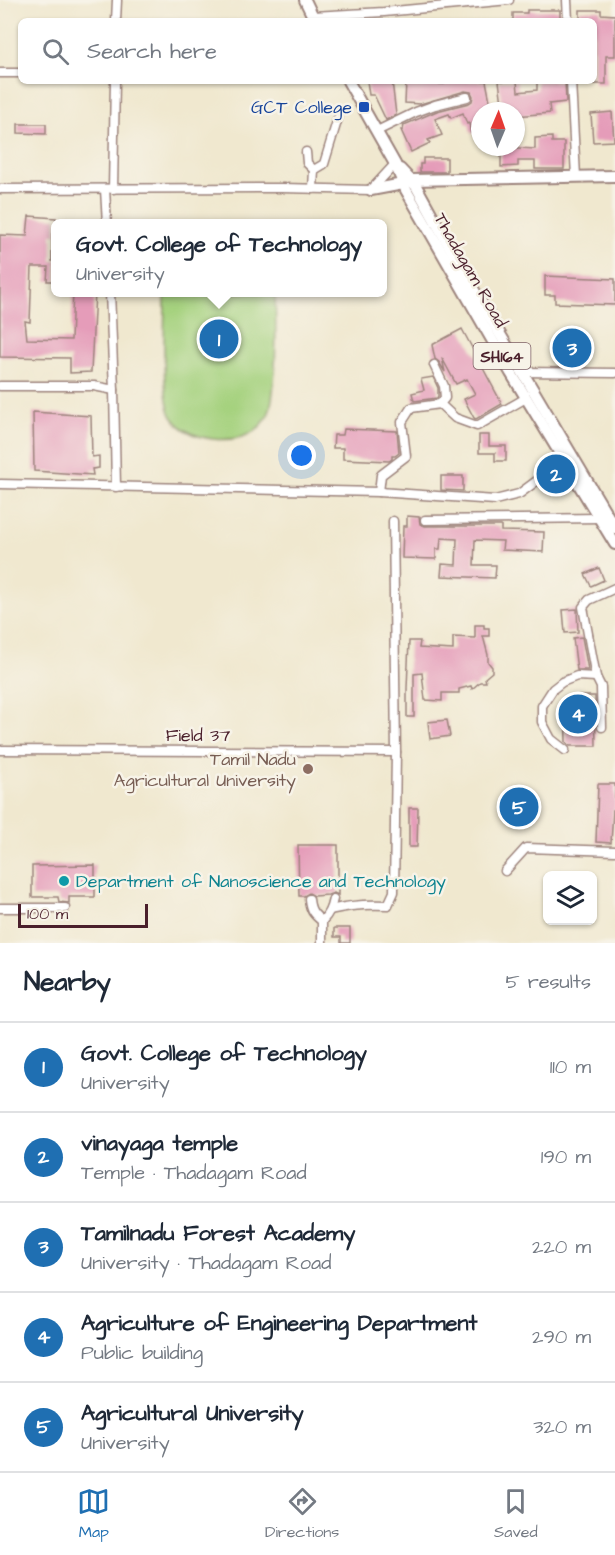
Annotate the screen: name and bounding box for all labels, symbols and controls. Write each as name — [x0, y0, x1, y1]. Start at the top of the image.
search box — [18, 18, 597, 84]
icon: search — [39, 35, 72, 68]
text: Search here — [87, 36, 217, 67]
place label: GCT College — [251, 95, 352, 121]
marker: GCT College — [357, 100, 371, 114]
north arrow — [471, 102, 525, 156]
street label: Thadagam Road — [427, 208, 514, 333]
popup — [51, 219, 387, 297]
text: Govt. College of Technology — [76, 229, 362, 260]
text: University — [76, 260, 165, 288]
pin: 1 — [200, 316, 238, 362]
pin: 3 — [552, 326, 592, 370]
road number: SH164 — [474, 343, 530, 369]
your location — [287, 441, 316, 470]
pin: 2 — [536, 452, 576, 496]
pin: 4 — [558, 692, 598, 736]
street label: Field 37 — [166, 723, 230, 748]
place label: Tamil Nadu Agricultural University — [114, 747, 296, 794]
marker: Tamil Nadu Agricultural University — [301, 762, 315, 776]
pin: 5 — [500, 784, 538, 830]
place label: Department of Nanoscience and Technology — [76, 869, 446, 895]
map controls — [543, 871, 597, 925]
button: layers — [543, 871, 597, 925]
marker: Department of Nanoscience and Technology — [57, 874, 71, 888]
scale bar — [18, 901, 148, 929]
text: 100 m — [27, 903, 68, 925]
text: Nearby — [24, 964, 111, 1000]
text: 5 results — [506, 968, 591, 996]
text: Govt. College of Technology — [81, 1038, 367, 1069]
text: 1 — [42, 1053, 45, 1081]
text: 110 m — [550, 1053, 591, 1081]
text: University — [81, 1069, 170, 1097]
text: vinayaga temple — [81, 1128, 238, 1159]
text: 2 — [38, 1143, 49, 1171]
text: 190 m — [541, 1143, 591, 1171]
text: Temple · Thadagam Road — [81, 1159, 307, 1187]
text: Tamilnadu Forest Academy — [81, 1218, 355, 1249]
text: 3 — [38, 1233, 49, 1261]
text: 220 m — [532, 1233, 591, 1261]
text: University · Thadagam Road — [81, 1249, 331, 1277]
text: Agriculture of Engineering Department — [81, 1308, 477, 1339]
text: 4 — [37, 1323, 50, 1351]
text: 290 m — [532, 1323, 591, 1351]
text: Public building — [81, 1339, 203, 1367]
text: Agricultural University — [81, 1398, 304, 1429]
text: 5 — [36, 1413, 51, 1441]
text: 320 m — [533, 1413, 591, 1441]
text: University — [81, 1429, 170, 1457]
tab: Map — [77, 1485, 110, 1543]
tab: Directions — [265, 1485, 339, 1543]
tab: Saved — [494, 1485, 538, 1543]

